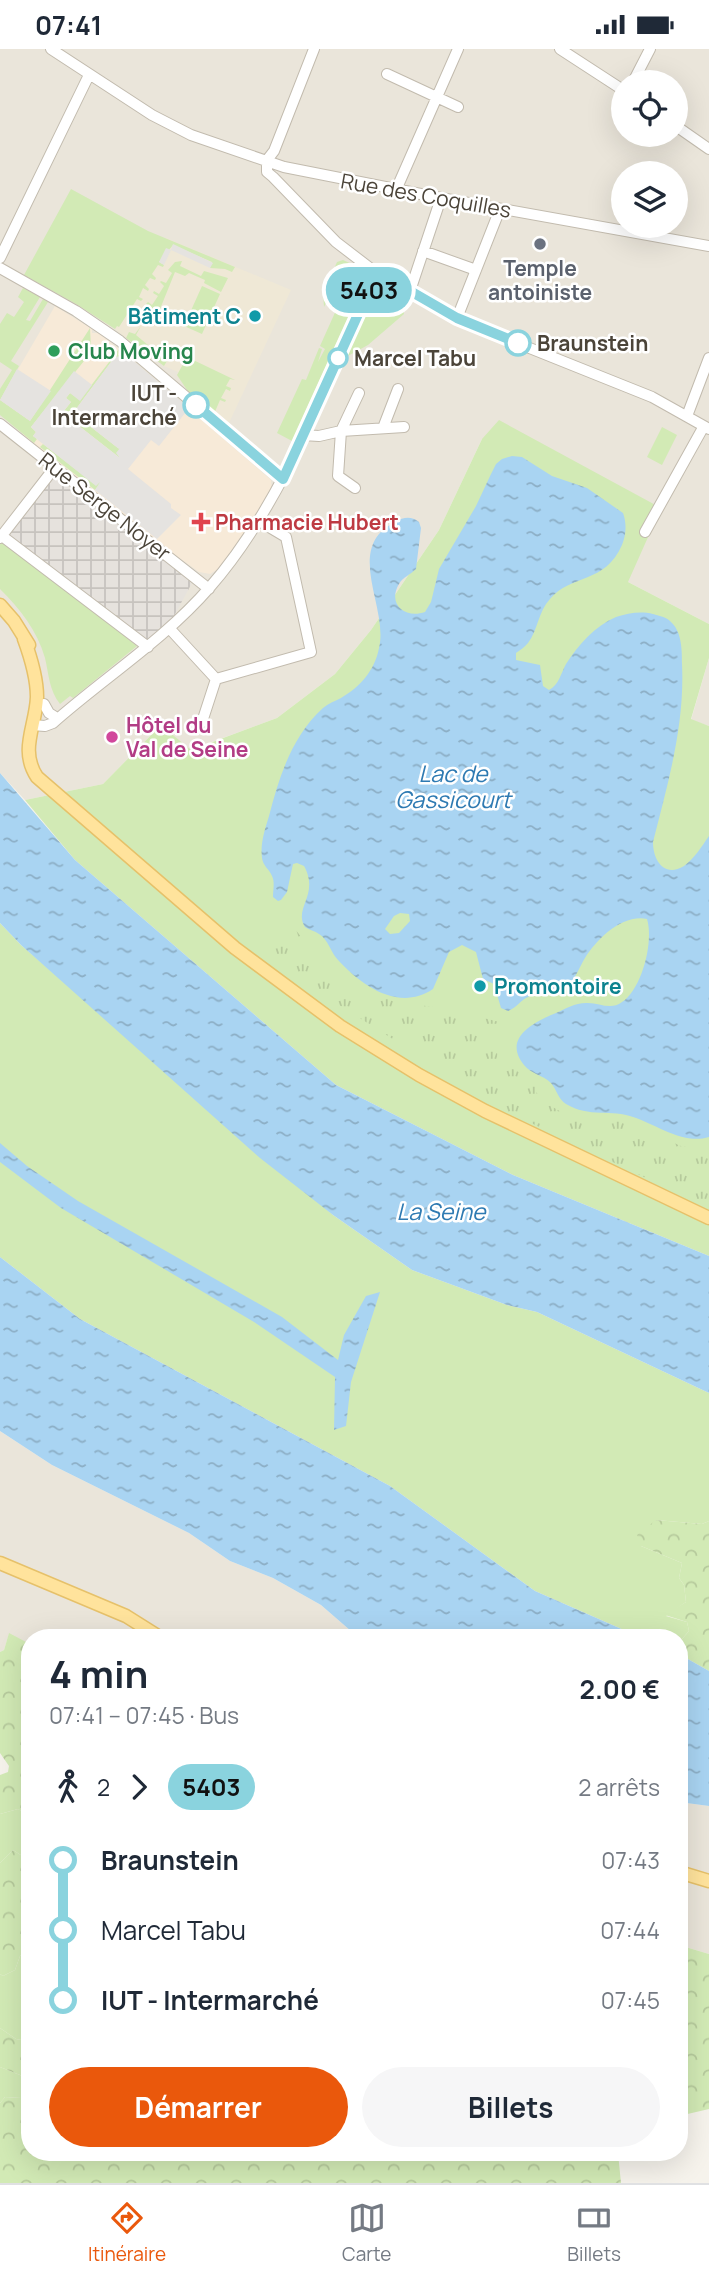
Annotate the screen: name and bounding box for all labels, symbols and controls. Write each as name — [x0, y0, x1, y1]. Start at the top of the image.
text: 07:41 — [35, 7, 102, 43]
map controls — [611, 70, 688, 238]
button: locate — [611, 70, 688, 147]
button: layers — [611, 161, 688, 238]
street label: Rue des Coquilles — [339, 166, 513, 224]
marker: Temple antoiniste — [532, 236, 548, 252]
place label: Temple antoiniste — [488, 254, 592, 306]
line badge: 5403 — [320, 267, 418, 313]
text: 5403 — [340, 273, 398, 306]
place label: Bâtiment C — [128, 302, 241, 330]
marker: Bâtiment C — [247, 308, 263, 324]
place label: Braunstein — [537, 329, 648, 357]
marker: Braunstein — [505, 330, 531, 356]
place label: Club Moving — [68, 337, 194, 365]
marker: Club Moving — [46, 343, 62, 359]
place label: Marcel Tabu — [354, 344, 476, 372]
marker: Marcel Tabu — [328, 348, 348, 368]
place label: IUT - Intermarché — [51, 379, 177, 431]
marker: IUT - Intermarché — [183, 392, 209, 418]
street label: Rue Serge Noyer — [33, 446, 177, 567]
place label: Pharmacie Hubert — [215, 508, 399, 536]
marker: Pharmacie Hubert — [193, 514, 209, 530]
place label: Hôtel du Val de Seine — [126, 711, 248, 763]
marker: Hôtel du Val de Seine — [104, 729, 120, 745]
water label: Lac de Gassicourt — [395, 757, 514, 815]
place label: Promontoire — [494, 972, 622, 1000]
marker: Promontoire — [472, 978, 488, 994]
water label: La Seine — [396, 1195, 487, 1227]
text: 4 min — [49, 1647, 148, 1699]
text: 2.00 € — [579, 1671, 660, 1707]
text: 07:41 – 07:45 · Bus — [49, 1699, 239, 1731]
icon: walk — [49, 1768, 87, 1806]
icon: forward — [120, 1768, 158, 1806]
text: 5403 — [182, 1770, 241, 1803]
text: 2 — [97, 1771, 110, 1803]
text: 2 arrêts — [578, 1771, 660, 1803]
text: Braunstein — [101, 1842, 239, 1878]
text: 07:43 — [601, 1844, 660, 1876]
text: Marcel Tabu — [101, 1912, 246, 1948]
text: 07:44 — [600, 1914, 660, 1946]
text: IUT - Intermarché — [101, 1982, 319, 2018]
text: 07:45 — [601, 1984, 660, 2016]
button: Démarrer — [49, 2067, 348, 2147]
button: Billets — [362, 2067, 660, 2147]
tab: Itinéraire — [88, 2199, 166, 2267]
tab: Carte — [342, 2199, 391, 2267]
tab: Billets — [567, 2199, 621, 2267]

